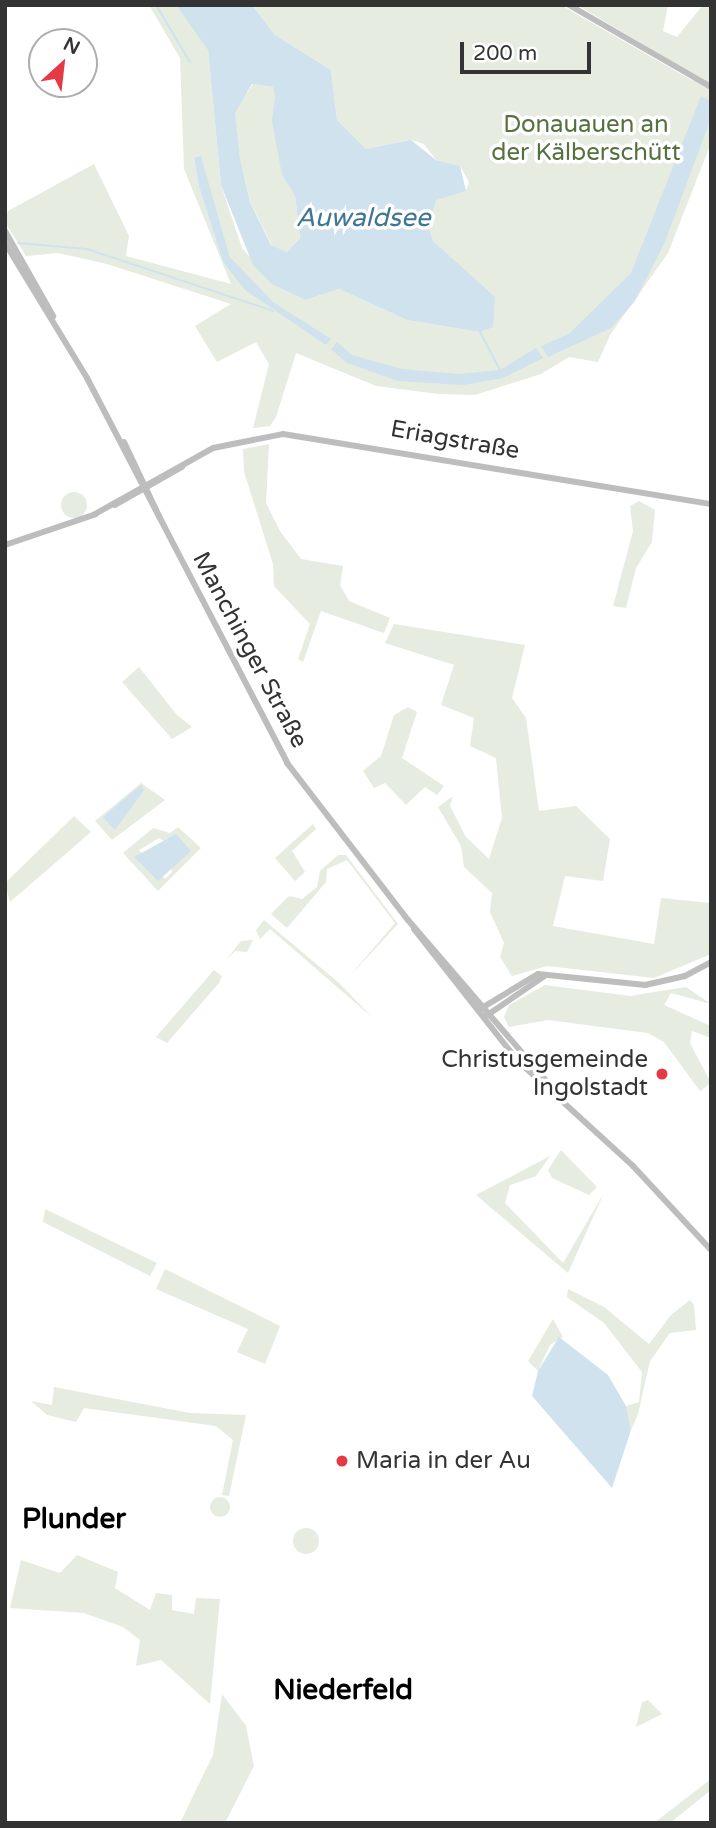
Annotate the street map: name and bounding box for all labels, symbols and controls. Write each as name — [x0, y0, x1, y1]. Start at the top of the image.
north arrow — [28, 28, 98, 98]
scale bar — [464, 28, 595, 72]
text: N — [60, 33, 83, 59]
text: 200 m — [473, 41, 537, 66]
park label: Donauauen an der Kälberschütt — [491, 111, 681, 167]
water label: Auwaldsee — [296, 202, 430, 234]
street label: Eriagstraße — [388, 414, 522, 466]
street label: Manchinger Straße — [186, 547, 314, 753]
place label: Christusgemeinde Ingolstadt — [441, 1046, 648, 1102]
marker: Christusgemeinde Ingolstadt — [654, 1066, 670, 1082]
place label: Maria in der Au — [356, 1447, 531, 1475]
marker: Maria in der Au — [334, 1453, 350, 1469]
district label: Plunder — [22, 1502, 126, 1536]
district label: Niederfeld — [273, 1673, 413, 1707]

